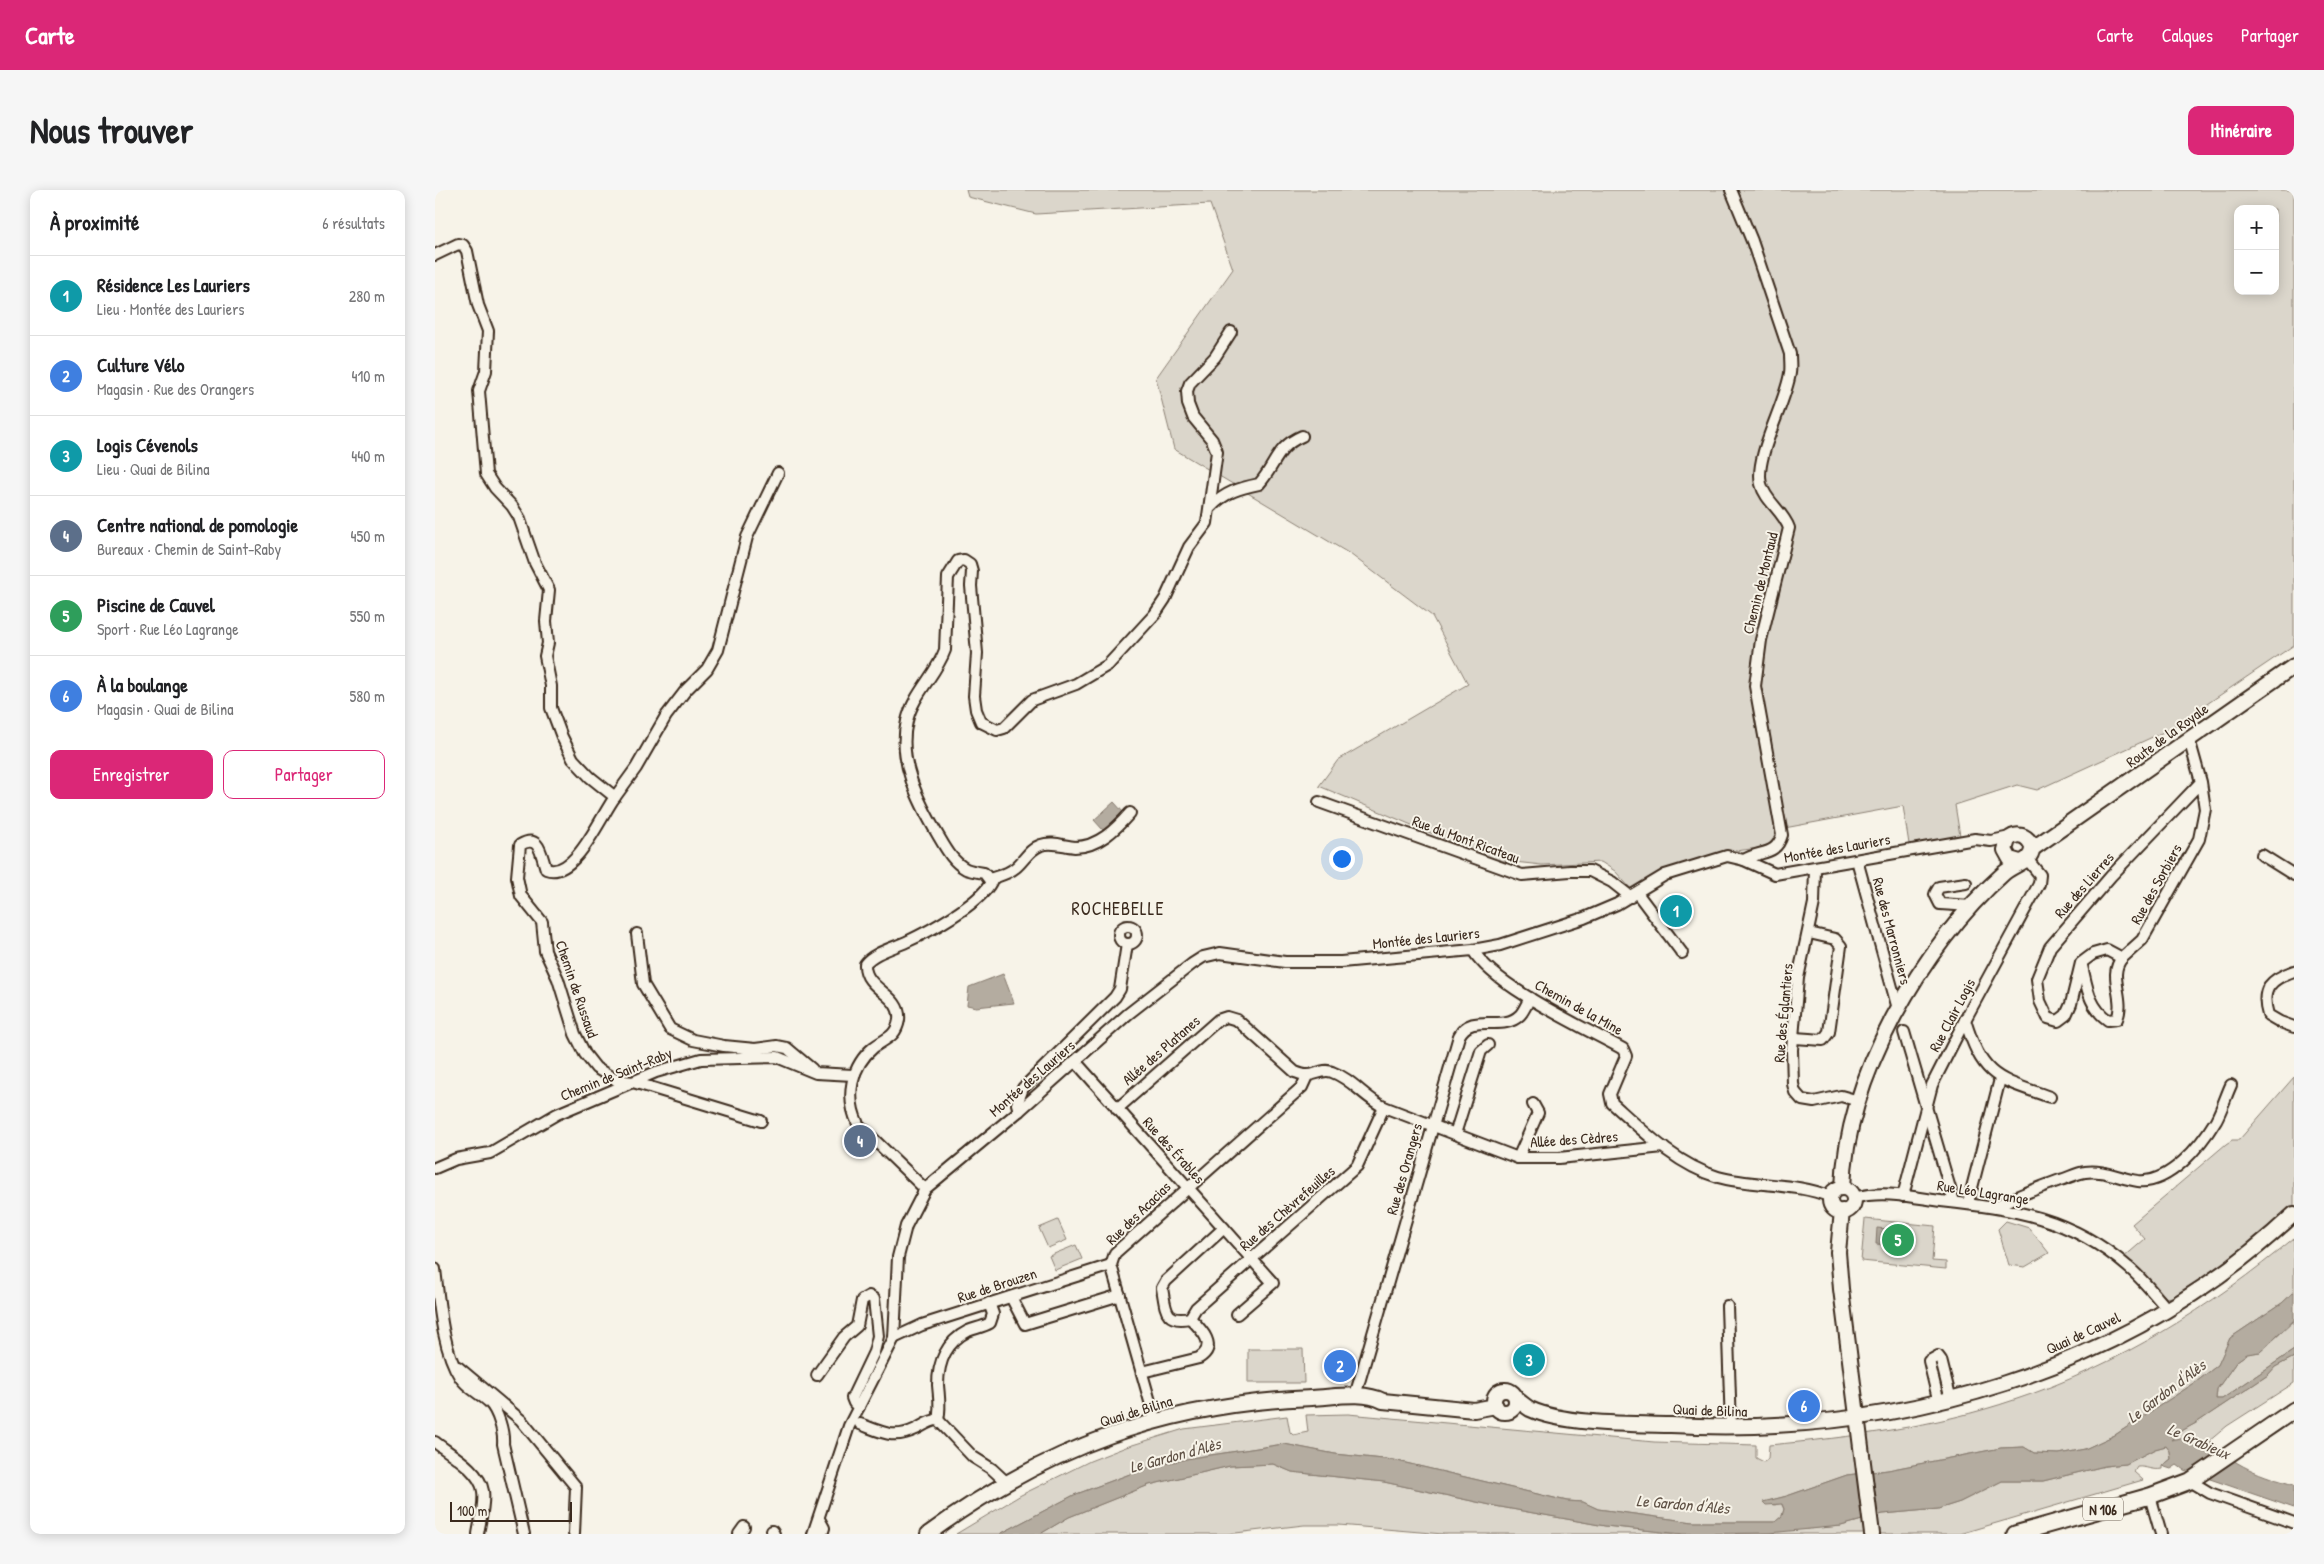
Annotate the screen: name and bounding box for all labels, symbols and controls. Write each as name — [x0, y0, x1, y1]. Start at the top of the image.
text: Carte — [25, 19, 75, 51]
text: Carte — [2096, 23, 2134, 48]
text: Calques — [2162, 23, 2213, 48]
text: Partager — [2241, 23, 2299, 48]
button: Itinéraire — [2188, 106, 2294, 155]
text: Nous trouver — [30, 107, 193, 154]
map controls — [2234, 205, 2279, 295]
button: + — [2234, 205, 2279, 250]
text: À proximité — [50, 208, 139, 237]
text: 6 résultats — [322, 212, 385, 234]
button: − — [2234, 250, 2279, 295]
text: Résidence Les Lauriers — [97, 272, 250, 298]
text: 1 — [63, 285, 69, 307]
text: 280 m — [349, 285, 385, 307]
text: Lieu · Montée des Lauriers — [97, 298, 245, 320]
text: Culture Vélo — [97, 352, 184, 378]
text: 2 — [62, 365, 70, 387]
text: 410 m — [351, 365, 385, 387]
text: Magasin · Rue des Orangers — [97, 378, 254, 400]
text: Logis Cévenols — [97, 432, 198, 458]
text: 3 — [62, 445, 70, 467]
text: 440 m — [351, 445, 385, 467]
text: Lieu · Quai de Bilina — [97, 458, 210, 480]
text: Centre national de pomologie — [97, 512, 298, 538]
text: 4 — [63, 525, 69, 547]
text: 450 m — [351, 525, 385, 547]
street label: Chemin de Montaud — [1737, 530, 1783, 636]
text: Bureaux · Chemin de Saint-Raby — [97, 538, 281, 560]
text: Piscine de Cauvel — [97, 592, 215, 618]
text: 5 — [63, 605, 69, 627]
text: 550 m — [350, 605, 385, 627]
text: Sport · Rue Léo Lagrange — [97, 618, 239, 640]
text: À la boulange — [97, 672, 188, 698]
text: 6 — [63, 685, 69, 707]
text: 580 m — [350, 685, 385, 707]
text: Magasin · Quai de Bilina — [97, 698, 233, 720]
street label: Route de la Royale — [2122, 698, 2212, 772]
button: Enregistrer — [50, 750, 213, 799]
button: Partager — [223, 750, 385, 799]
street label: Rue du Mont Ricateau — [1409, 810, 1523, 868]
street label: Montée des Lauriers — [1782, 828, 1892, 868]
street label: Rue des Sorbiers — [2125, 840, 2187, 928]
your location — [1329, 846, 1355, 872]
street label: Rue des Lierres — [2049, 847, 2119, 923]
street label: Rue des Marronniers — [1868, 875, 1916, 987]
pin: 1 — [1660, 892, 1692, 930]
district label: ROCHEBELLE — [1072, 896, 1164, 921]
street label: Montée des Lauriers — [1371, 922, 1481, 954]
street label: Chemin de Russaud — [551, 938, 604, 1041]
street label: Rue des Églantiers — [1768, 962, 1798, 1063]
street label: Chemin de la Mine — [1531, 974, 1627, 1040]
street label: Rue Clair Logis — [1924, 974, 1980, 1055]
street label: Allée des Platanes — [1118, 1010, 1205, 1090]
street label: Montée des Lauriers — [985, 1035, 1080, 1121]
street label: Chemin de Saint-Raby — [557, 1042, 675, 1106]
street label: Rue des Érables — [1138, 1112, 1210, 1188]
street label: Rue des Orangers — [1381, 1121, 1427, 1217]
pin: 4 — [844, 1122, 876, 1160]
street label: Allée des Cèdres — [1529, 1125, 1619, 1153]
street label: Rue des Chèvrefeuilles — [1235, 1160, 1340, 1255]
street label: Rue Léo Lagrange — [1936, 1174, 2030, 1210]
street label: Rue des Acacias — [1101, 1176, 1175, 1249]
pin: 5 — [1882, 1221, 1914, 1259]
street label: Rue de Brouzen — [955, 1262, 1039, 1308]
street label: Quai de Cauvel — [2042, 1307, 2124, 1359]
pin: 3 — [1513, 1341, 1545, 1379]
pin: 2 — [1324, 1347, 1356, 1385]
water label: Le Gardon d'Alès — [2122, 1353, 2211, 1428]
pin: 6 — [1788, 1387, 1820, 1425]
street label: Quai de Bilina — [1097, 1390, 1175, 1432]
street label: Quai de Bilina — [1672, 1398, 1748, 1422]
water label: Le Grabieux — [2164, 1417, 2235, 1465]
water label: Le Gardon d'Alès — [1127, 1432, 1225, 1478]
water label: Le Gardon d'Alès — [1636, 1489, 1732, 1519]
road number: N 106 — [2083, 1498, 2123, 1520]
scale bar — [450, 1499, 573, 1522]
text: 100 m — [457, 1501, 487, 1520]

